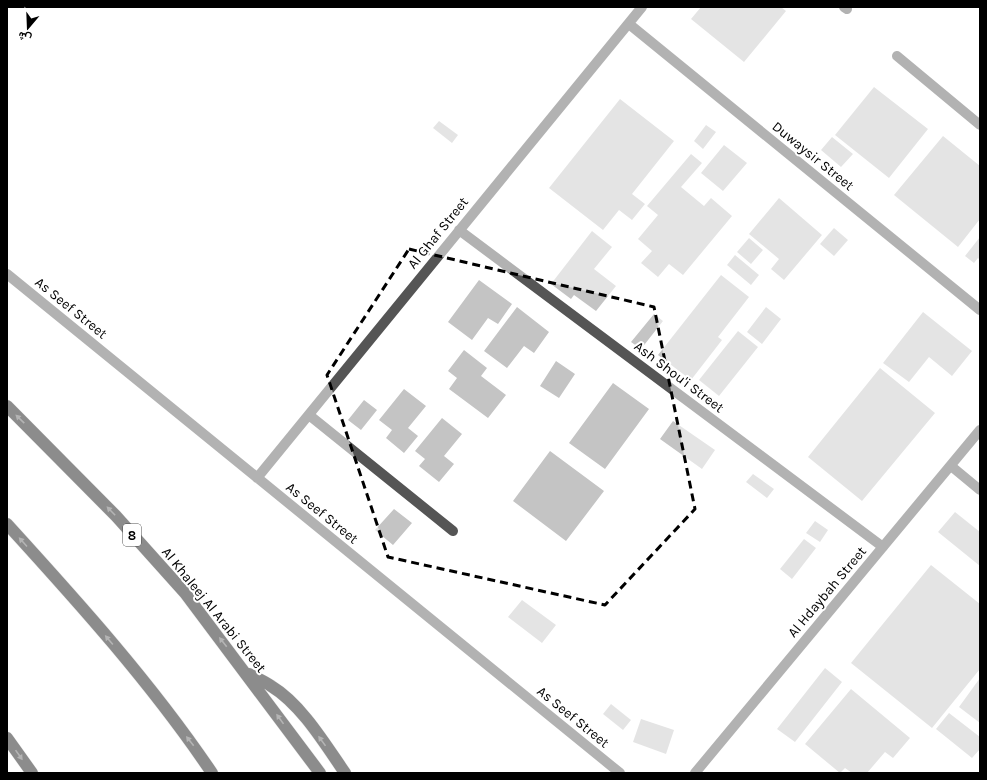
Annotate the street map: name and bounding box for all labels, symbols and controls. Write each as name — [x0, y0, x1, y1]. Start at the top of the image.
north arrow — [8, 8, 48, 48]
text: ش — [17, 29, 33, 45]
street label: Duwaysir Street — [769, 118, 857, 194]
street label: Al Ghaf Street — [404, 194, 472, 272]
street label: As Seef Street — [31, 274, 111, 342]
street label: Ash Shou'i Street — [631, 338, 727, 416]
one-way arrow — [15, 414, 25, 423]
street label: As Seef Street — [282, 479, 362, 547]
one-way arrow — [106, 506, 116, 516]
road number: 8 — [123, 524, 141, 546]
one-way arrow — [19, 537, 28, 547]
street label: Al Hdaybah Street — [784, 543, 870, 641]
street label: Al Khaleej Al Arabi Street — [158, 544, 270, 676]
one-way arrow — [104, 634, 113, 645]
one-way arrow — [218, 636, 227, 647]
street label: As Seef Street — [533, 683, 613, 751]
one-way arrow — [276, 714, 284, 724]
one-way arrow — [186, 736, 194, 747]
one-way arrow — [319, 736, 327, 746]
one-way arrow — [15, 750, 24, 761]

